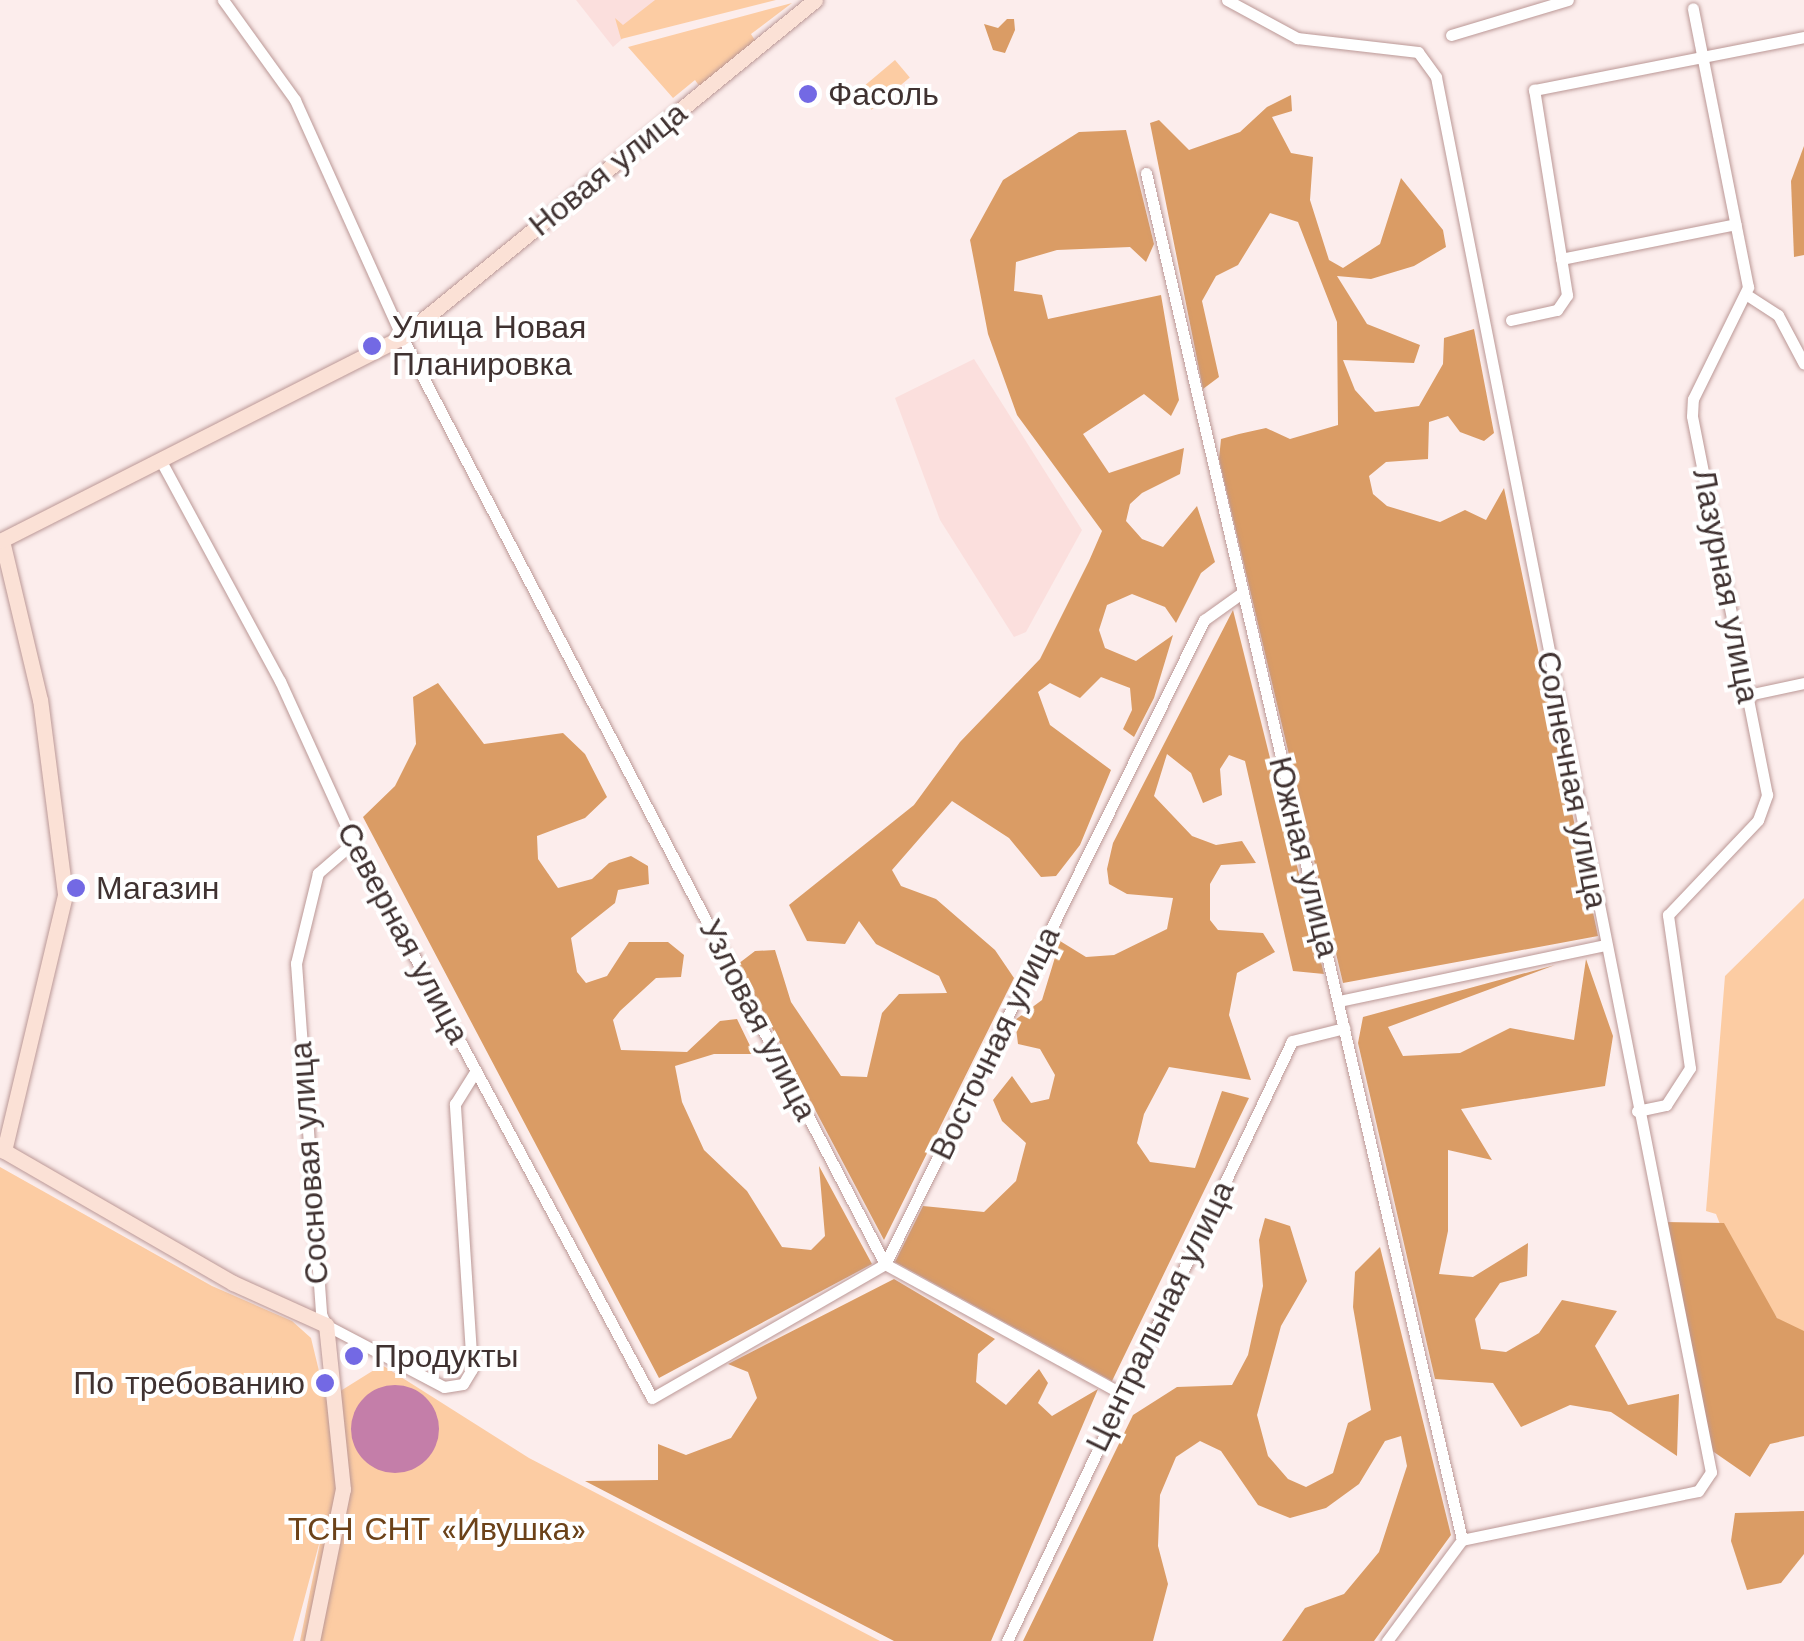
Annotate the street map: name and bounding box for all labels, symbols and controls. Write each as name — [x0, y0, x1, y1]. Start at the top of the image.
place label: Фасоль — [828, 75, 939, 113]
marker: Фасоль — [797, 83, 819, 105]
street label: Новая улица — [521, 94, 695, 244]
place label: Улица Новая Планировка — [392, 309, 586, 384]
marker: Улица Новая Планировка — [361, 335, 383, 357]
street label: Лазурная улица — [1684, 466, 1768, 706]
street label: Солнечная улица — [1528, 648, 1616, 912]
street label: Южная улица — [1261, 753, 1347, 961]
street label: Северная улица — [329, 816, 477, 1050]
place label: Магазин — [96, 869, 219, 907]
marker: Магазин — [65, 877, 87, 899]
street label: Узловая улица — [691, 913, 825, 1127]
street label: Восточная улица — [922, 920, 1068, 1166]
street label: Сосновая улица — [281, 1040, 337, 1286]
street label: Центральная улица — [1078, 1174, 1242, 1458]
place label: Продукты — [374, 1337, 519, 1375]
marker: Продукты — [343, 1345, 365, 1367]
place label: По требованию — [73, 1364, 305, 1402]
marker: По требованию — [314, 1372, 336, 1394]
park label: ТСН СНТ «Ивушка» — [288, 1510, 586, 1548]

